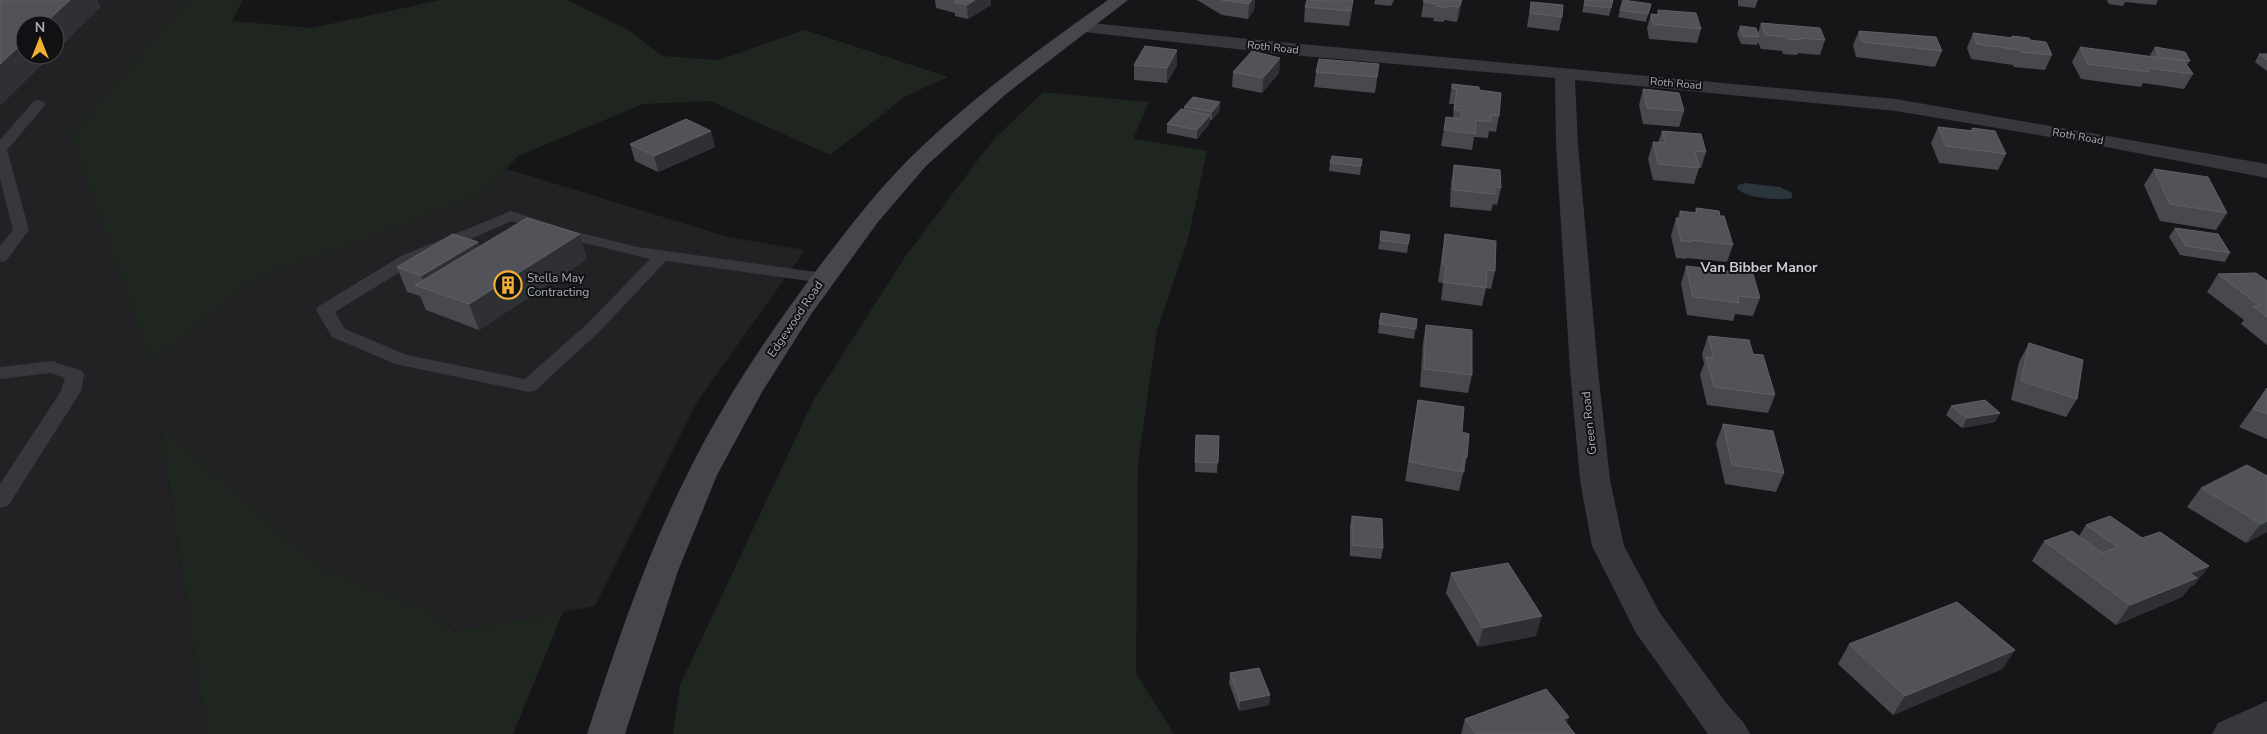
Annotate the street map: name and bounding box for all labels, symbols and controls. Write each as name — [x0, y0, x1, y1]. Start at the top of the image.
north arrow — [15, 15, 65, 65]
text: N — [35, 18, 45, 37]
street label: Roth Road — [1246, 37, 1299, 58]
street label: Roth Road — [1649, 74, 1702, 93]
street label: Roth Road — [2051, 125, 2105, 148]
district label: Van Bibber Manor — [1699, 258, 1818, 277]
building icon: Stella May Contracting — [493, 270, 523, 300]
place label: Stella May Contracting — [527, 270, 589, 300]
street label: Edgewood Road — [764, 278, 826, 360]
street label: Green Road — [1578, 391, 1600, 455]

